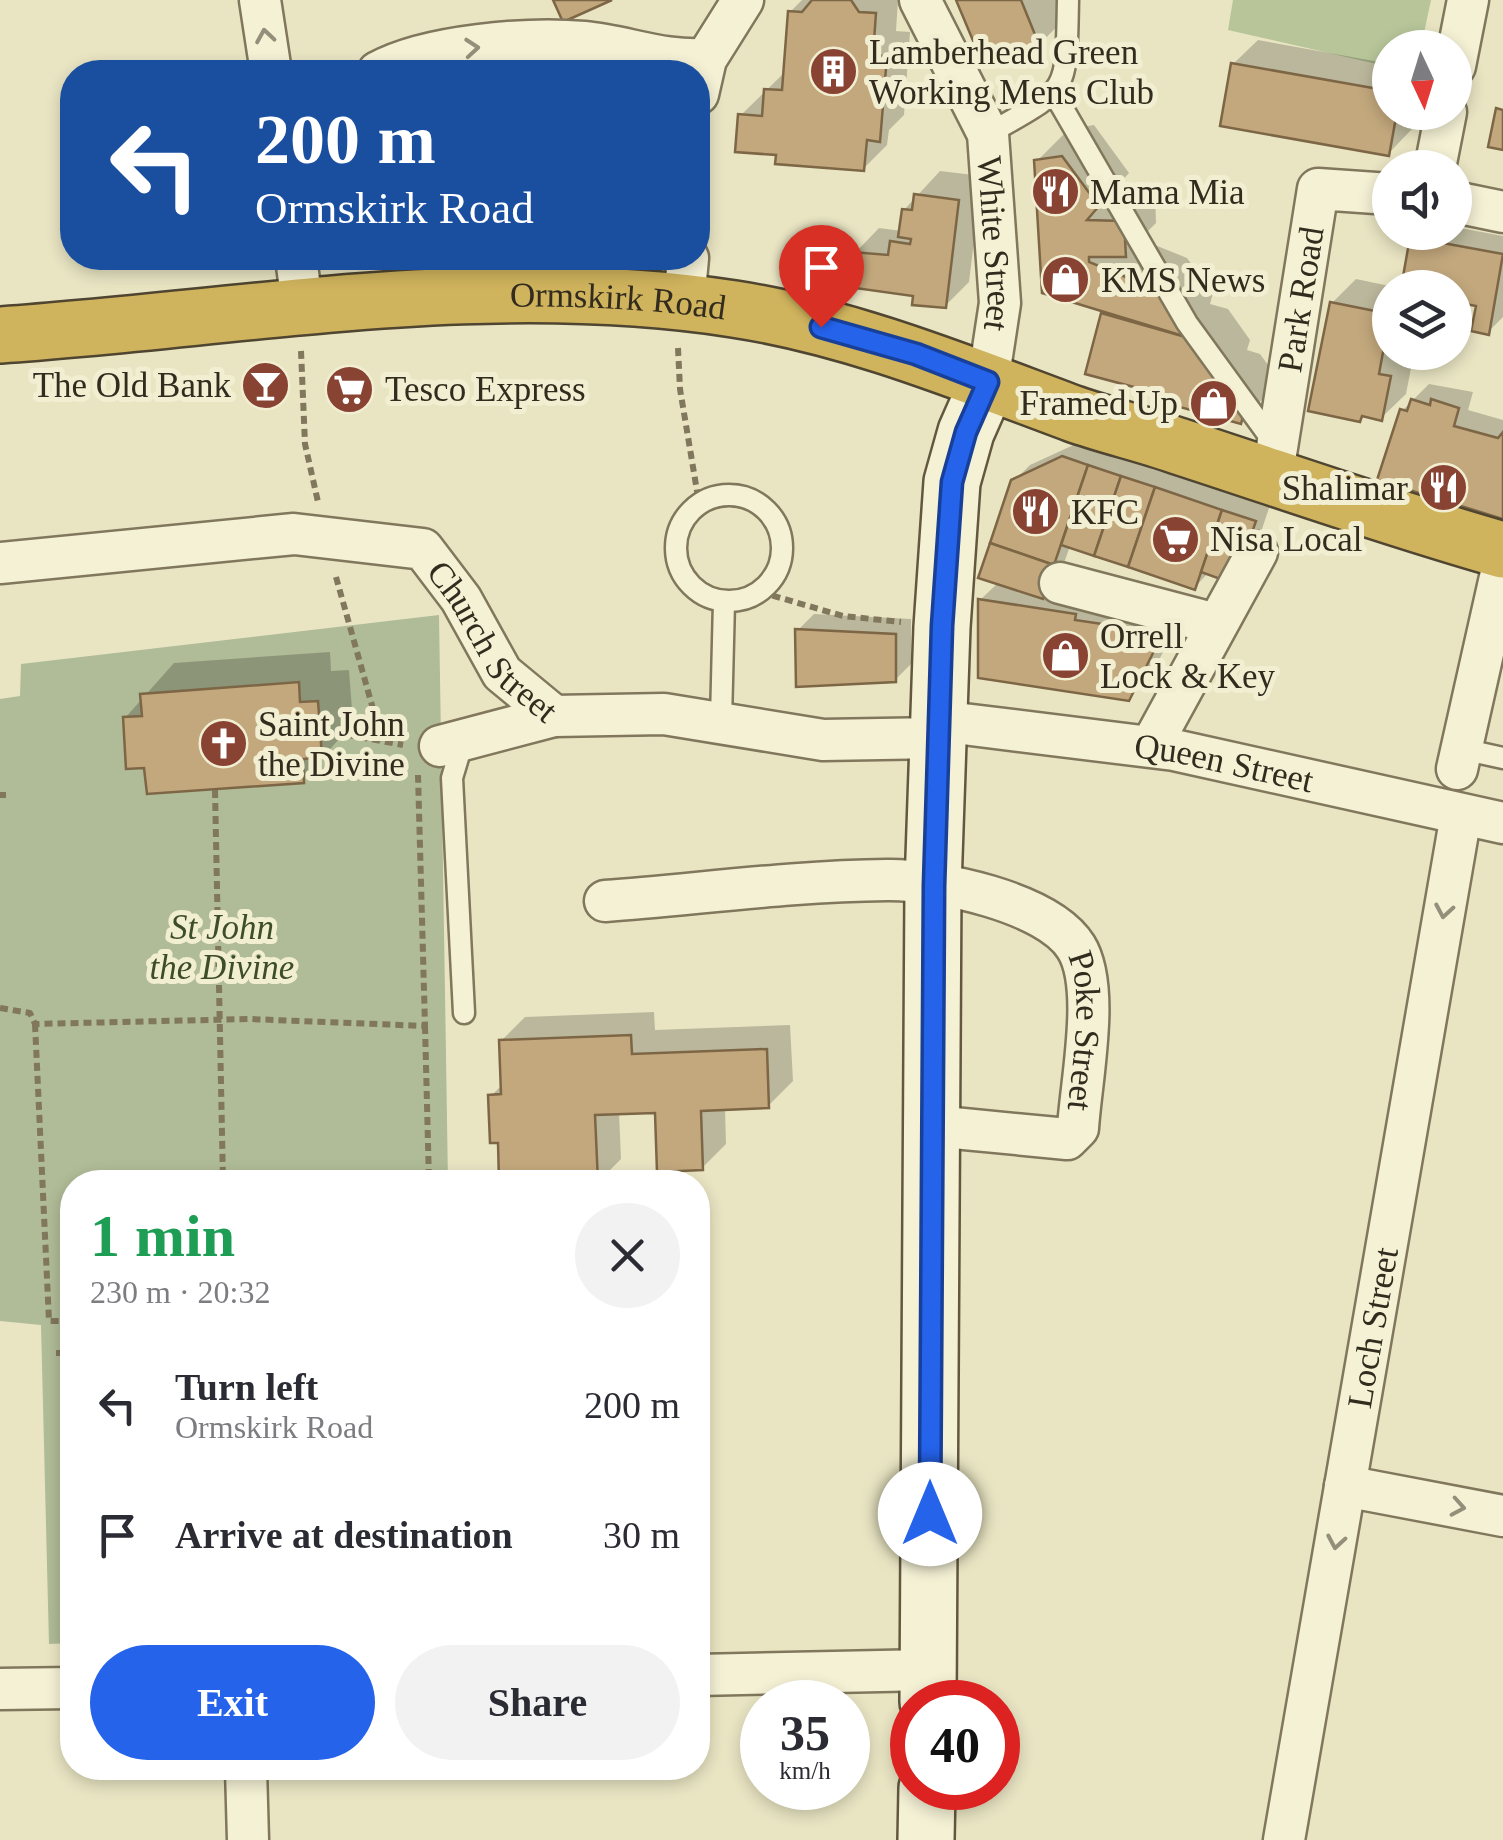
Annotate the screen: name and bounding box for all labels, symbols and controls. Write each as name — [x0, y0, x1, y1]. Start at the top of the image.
one-way arrow — [256, 28, 277, 45]
north arrow — [1372, 30, 1472, 130]
map controls — [1372, 30, 1472, 370]
place label: Lamberhead Green Working Mens Club — [869, 33, 1154, 112]
one-way arrow — [464, 38, 480, 60]
building icon: Lamberhead Green Working Mens Club — [808, 46, 860, 98]
icon: left — [90, 100, 220, 230]
text: 200 m — [255, 101, 436, 178]
button: sound — [1372, 150, 1472, 250]
street label: White Street — [970, 154, 1020, 334]
restaurant icon: Mama Mia — [1029, 166, 1081, 218]
place label: Mama Mia — [1090, 173, 1245, 212]
text: Ormskirk Road — [255, 183, 534, 233]
street label: Park Road — [1270, 223, 1331, 375]
pin — [779, 225, 864, 328]
icon: arrive — [794, 240, 849, 295]
shop icon: KMS News — [1040, 254, 1092, 306]
place label: KMS News — [1101, 261, 1265, 300]
button: layers — [1372, 270, 1472, 370]
street label: Ormskirk Road — [510, 275, 729, 327]
bar icon: The Old Bank — [240, 359, 292, 411]
supermarket icon: Tesco Express — [324, 363, 376, 415]
place label: The Old Bank — [33, 366, 231, 405]
place label: Tesco Express — [385, 370, 586, 409]
shop icon: Framed Up — [1187, 377, 1239, 429]
place label: Framed Up — [1020, 384, 1178, 423]
restaurant icon: Shalimar — [1417, 462, 1469, 514]
place label: Shalimar — [1282, 469, 1408, 508]
restaurant icon: KFC — [1010, 486, 1062, 538]
place label: KFC — [1071, 493, 1139, 532]
supermarket icon: Nisa Local — [1149, 513, 1201, 565]
place label: Nisa Local — [1210, 520, 1363, 559]
street label: Church Street — [420, 553, 566, 730]
place label: Orrell Lock & Key — [1100, 617, 1275, 696]
shop icon: Orrell Lock & Key — [1039, 630, 1091, 682]
place label: Saint John the Divine — [258, 705, 405, 784]
church icon: Saint John the Divine — [197, 718, 249, 770]
street label: Queen Street — [1132, 726, 1317, 800]
one-way arrow — [1434, 903, 1455, 919]
park label: St John the Divine — [150, 908, 294, 987]
street label: Poke Street — [1060, 946, 1108, 1113]
text: 1 min — [90, 1203, 235, 1269]
button: close — [575, 1203, 680, 1308]
street label: Loch Street — [1339, 1244, 1406, 1411]
text: 230 m · 20:32 — [90, 1274, 270, 1310]
text: Turn left — [175, 1366, 318, 1408]
icon: left — [90, 1378, 145, 1433]
text: 200 m — [584, 1384, 680, 1426]
text: Ormskirk Road — [175, 1409, 373, 1445]
position arrow — [878, 1462, 982, 1566]
one-way arrow — [1450, 1496, 1467, 1517]
icon: arrive — [90, 1508, 145, 1563]
text: Arrive at destination — [175, 1514, 513, 1556]
text: 30 m — [603, 1514, 680, 1556]
one-way arrow — [1326, 1533, 1347, 1550]
button: Exit — [90, 1645, 375, 1760]
button: Share — [395, 1645, 680, 1760]
speed limit sign: 40 — [890, 1680, 1020, 1810]
text: 35 — [780, 1705, 830, 1761]
text: km/h — [779, 1757, 831, 1784]

